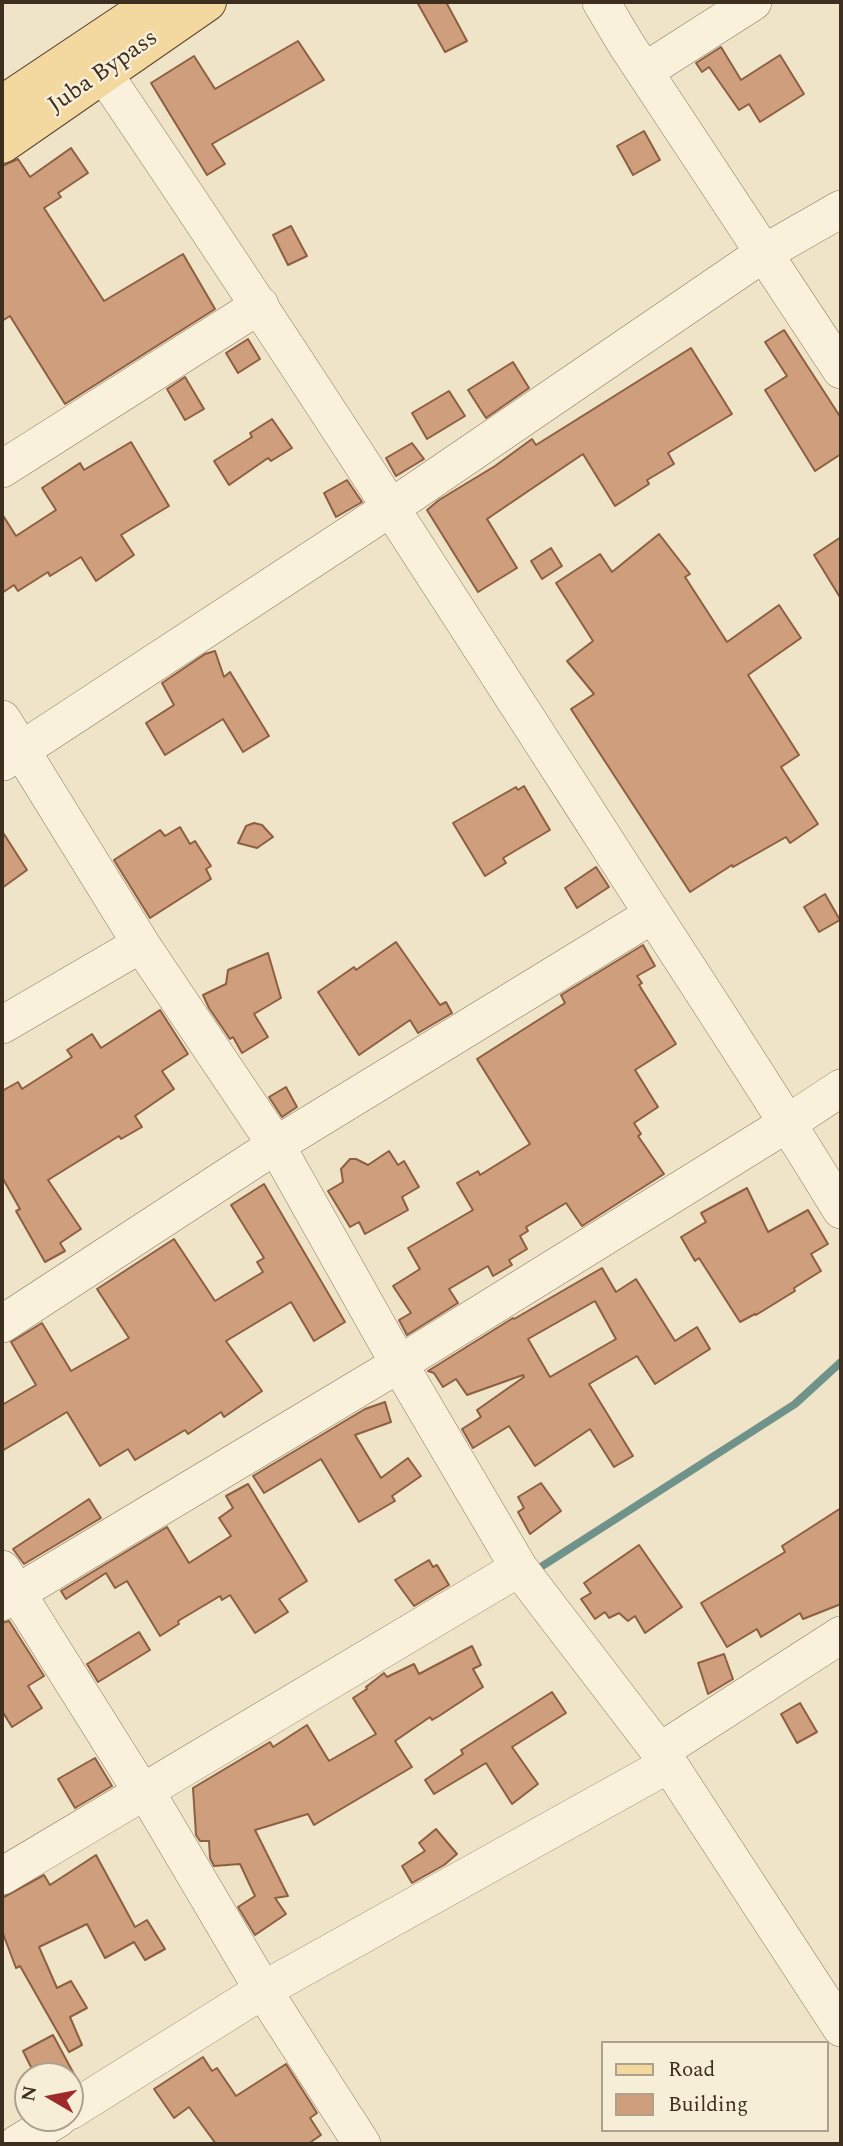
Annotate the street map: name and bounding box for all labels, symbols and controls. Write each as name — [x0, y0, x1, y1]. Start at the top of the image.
street label: Juba Bypass — [44, 25, 164, 121]
legend — [602, 2041, 829, 2132]
text: Road — [668, 2054, 715, 2086]
north arrow — [14, 2062, 84, 2132]
text: N — [14, 2083, 45, 2104]
text: Building — [668, 2089, 748, 2121]

